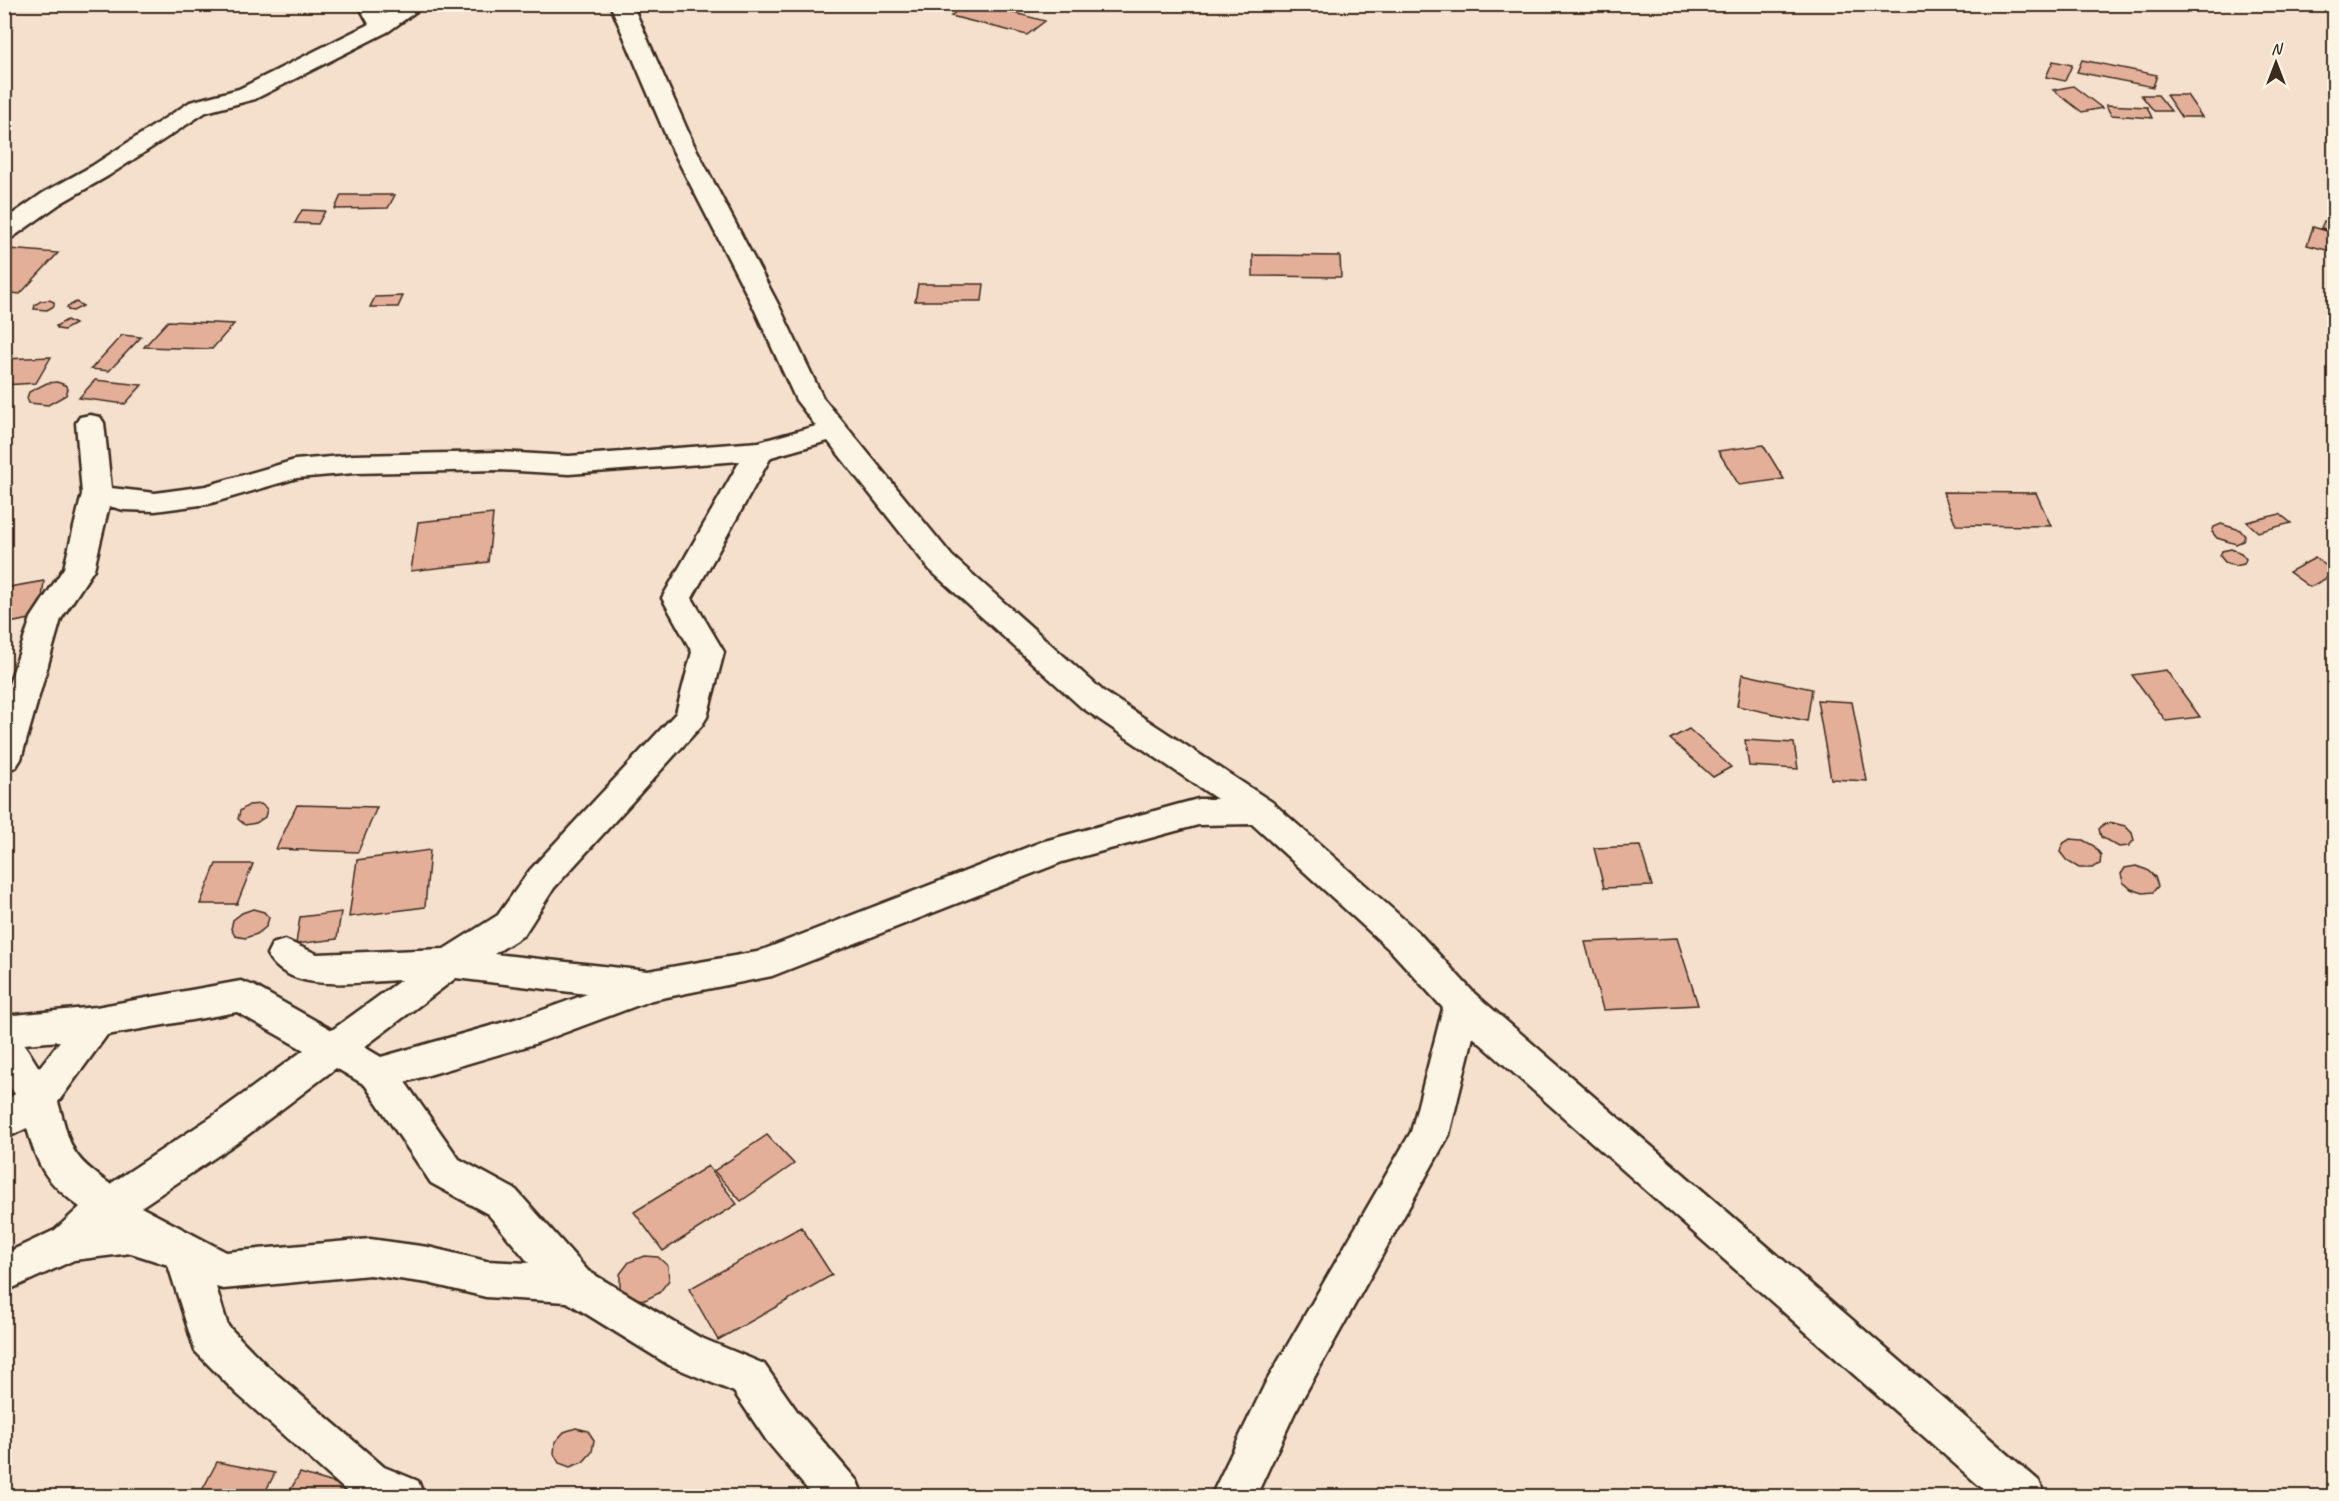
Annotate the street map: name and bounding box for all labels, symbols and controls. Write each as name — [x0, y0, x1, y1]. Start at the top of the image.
north arrow — [2246, 33, 2306, 93]
text: N — [2271, 39, 2284, 59]

